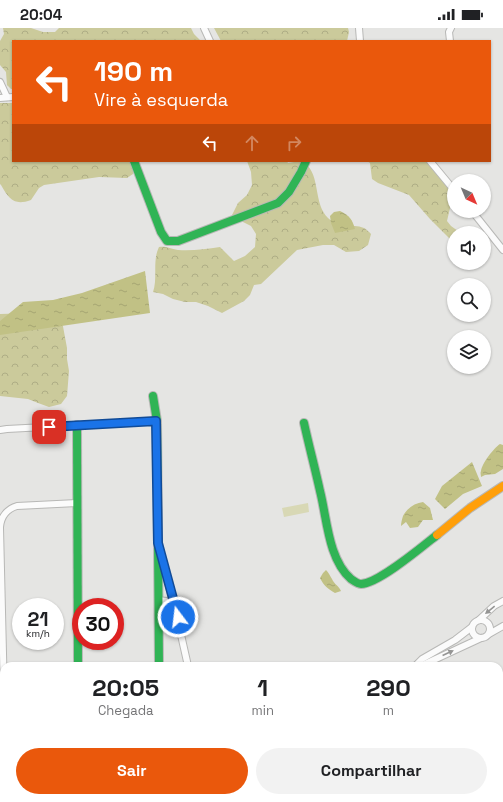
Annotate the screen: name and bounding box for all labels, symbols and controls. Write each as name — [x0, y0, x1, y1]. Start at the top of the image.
text: 20:04 — [20, 5, 62, 24]
text: 190 m — [94, 53, 173, 89]
icon: left — [28, 56, 80, 108]
text: Vire à esquerda — [94, 88, 228, 111]
icon: left — [199, 132, 221, 154]
icon: ahead — [241, 132, 263, 154]
icon: right — [283, 132, 305, 154]
north arrow — [447, 174, 491, 218]
map controls — [447, 174, 491, 374]
button: sound — [447, 226, 491, 270]
button: search — [447, 278, 491, 322]
button: layers — [447, 330, 491, 374]
pin — [32, 410, 66, 444]
icon: arrive — [38, 416, 60, 438]
position arrow — [157, 596, 199, 638]
speed limit sign: 30 — [72, 598, 124, 650]
one-way arrow — [485, 605, 496, 614]
text: 21 — [28, 606, 48, 632]
text: km/h — [26, 627, 50, 640]
one-way arrow — [443, 650, 454, 656]
text: 20:05 — [92, 672, 159, 703]
text: 1 — [257, 672, 268, 703]
text: 290 — [366, 672, 411, 703]
text: Chegada — [98, 702, 154, 719]
text: min — [252, 702, 274, 719]
text: m — [383, 702, 394, 719]
button: Sair — [16, 748, 248, 794]
button: Compartilhar — [256, 748, 487, 794]

